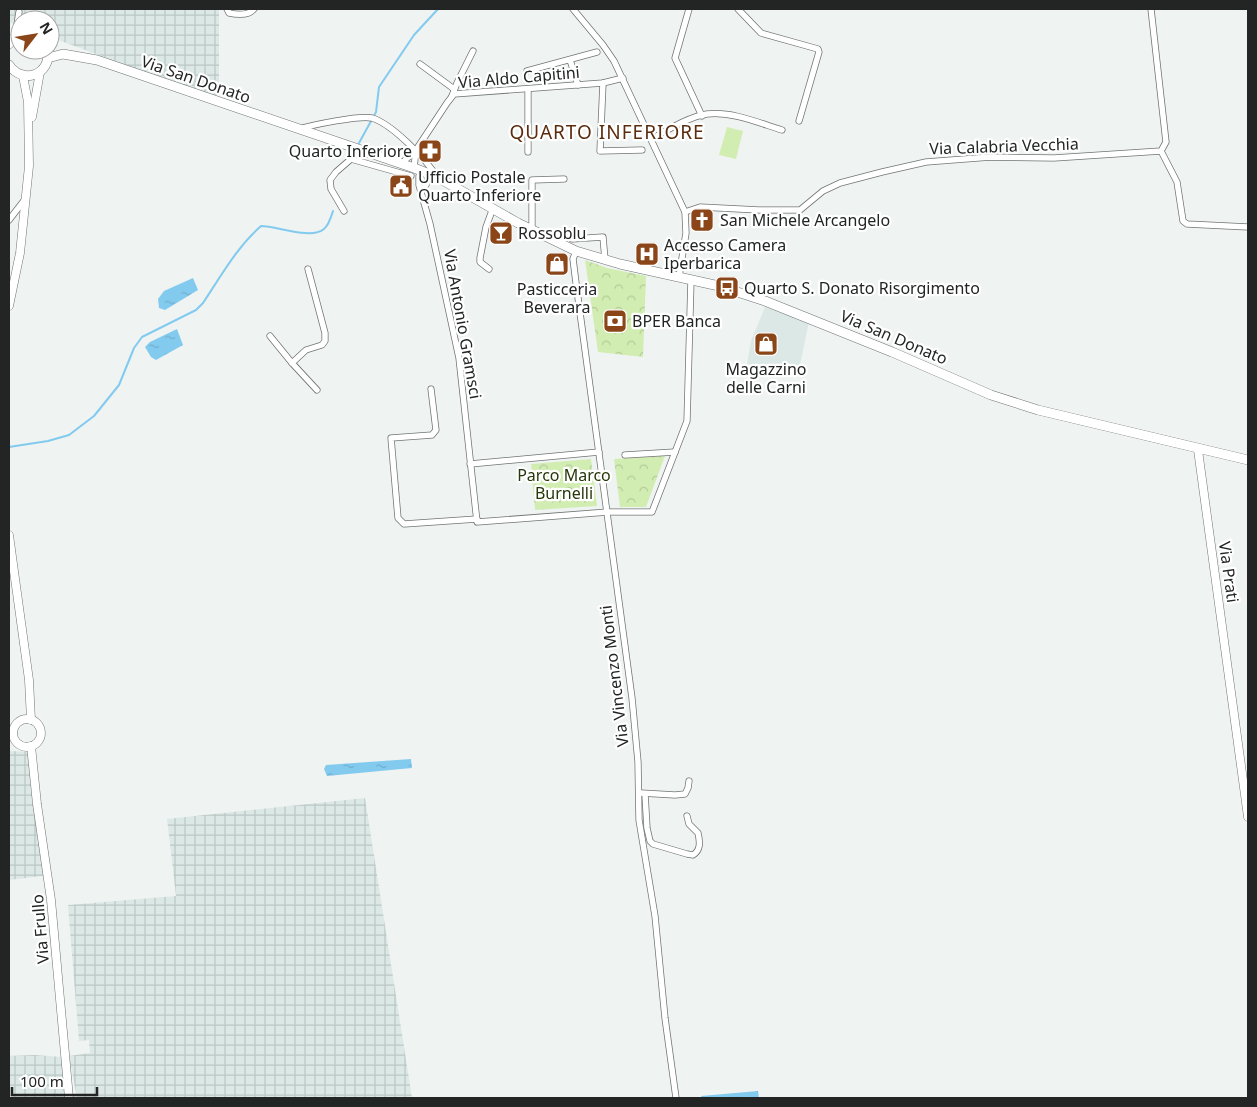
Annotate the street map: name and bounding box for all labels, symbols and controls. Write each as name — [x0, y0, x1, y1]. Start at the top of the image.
north arrow — [10, 10, 60, 60]
text: N — [35, 18, 58, 38]
street label: Via San Donato — [138, 50, 254, 108]
street label: Via Aldo Capitini — [457, 61, 581, 93]
district label: QUARTO INFERIORE — [509, 119, 705, 145]
street label: Via Calabria Vecchia — [929, 132, 1079, 160]
pharmacy icon: Quarto Inferiore — [417, 138, 443, 164]
place label: Quarto Inferiore — [289, 140, 412, 162]
place label: Ufficio Postale Quarto Inferiore — [418, 166, 541, 206]
public building icon: Ufficio Postale Quarto Inferiore — [388, 173, 414, 199]
church icon: San Michele Arcangelo — [689, 207, 715, 233]
place label: San Michele Arcangelo — [720, 209, 890, 231]
bar icon: Rossoblu — [488, 220, 514, 246]
place label: Rossoblu — [518, 222, 587, 244]
place label: Accesso Camera Iperbarica — [664, 234, 786, 274]
hospital icon: Accesso Camera Iperbarica — [634, 241, 660, 267]
street label: Via Antonio Gramsci — [439, 247, 487, 401]
shop icon: Pasticceria Beverara — [544, 251, 570, 277]
bus stop icon: Quarto S. Donato Risorgimento — [714, 275, 740, 301]
place label: Quarto S. Donato Risorgimento — [744, 277, 980, 299]
place label: Pasticceria Beverara — [517, 278, 597, 318]
street label: Via San Donato — [837, 305, 951, 369]
bank icon: BPER Banca — [602, 308, 628, 334]
place label: BPER Banca — [632, 310, 721, 332]
shop icon: Magazzino delle Carni — [753, 331, 779, 357]
place label: Magazzino delle Carni — [725, 358, 807, 398]
park label: Parco Marco Burnelli — [517, 464, 611, 504]
street label: Via Prati — [1214, 540, 1244, 604]
street label: Via Vincenzo Monti — [594, 604, 634, 748]
street label: Via Frullo — [26, 893, 54, 965]
scale bar — [12, 1064, 98, 1096]
text: 100 m — [20, 1071, 64, 1091]

